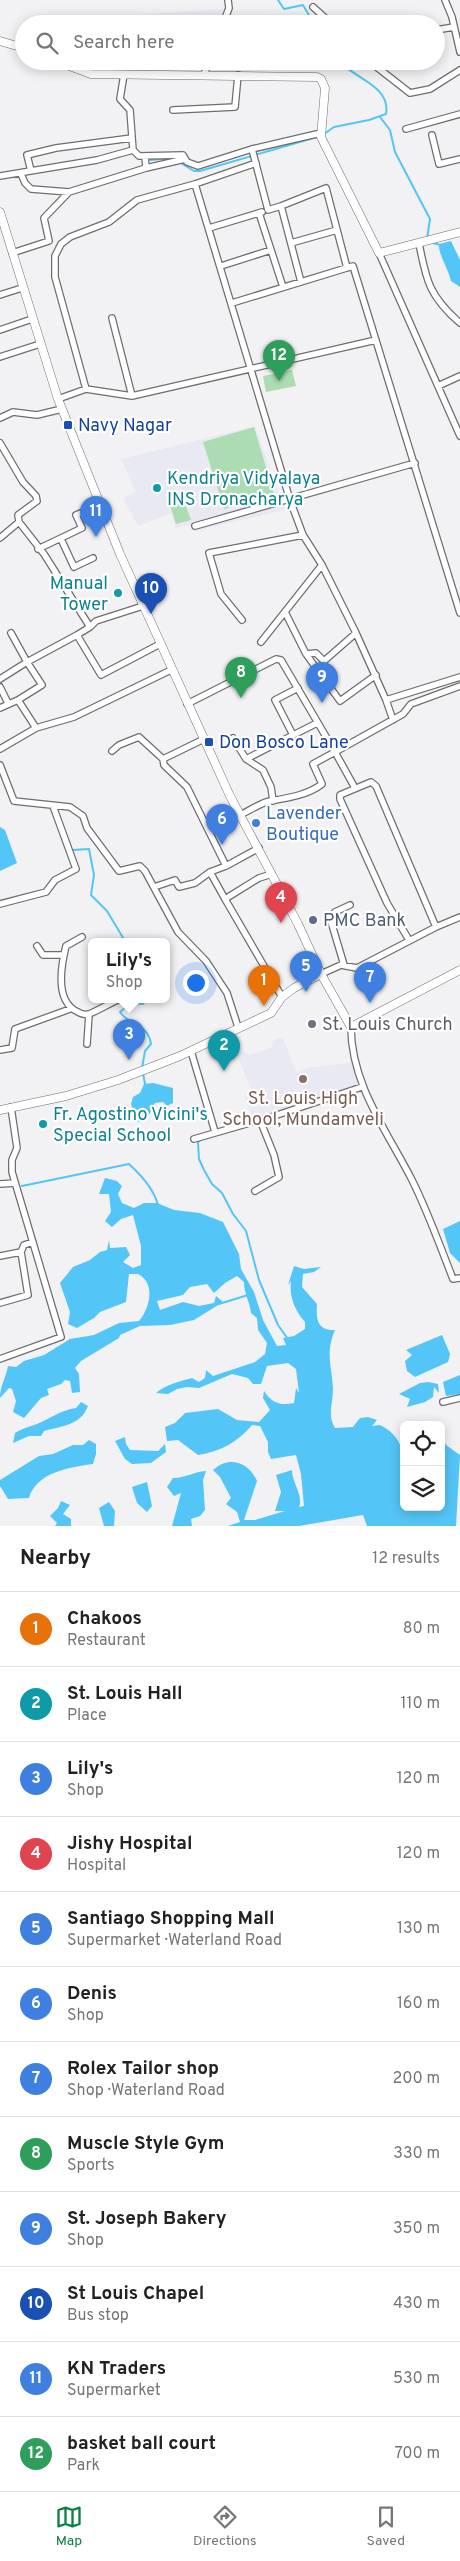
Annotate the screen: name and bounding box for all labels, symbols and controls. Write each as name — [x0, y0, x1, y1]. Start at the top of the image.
search box — [15, 15, 445, 70]
icon: search — [33, 29, 61, 57]
text: Search here — [73, 31, 175, 55]
pin: 12 — [263, 340, 295, 381]
place label: Navy Nagar — [78, 415, 172, 438]
marker: Navy Nagar — [62, 419, 74, 431]
place label: Kendriya Vidyalaya INS Dronacharya — [167, 468, 320, 512]
marker: Kendriya Vidyalaya INS Dronacharya — [151, 482, 163, 494]
pin: 11 — [80, 496, 112, 537]
place label: Manual Tower — [50, 573, 108, 617]
pin: 10 — [135, 573, 167, 614]
marker: Manual Tower — [112, 587, 124, 599]
pin: 8 — [225, 657, 257, 698]
pin: 9 — [306, 662, 338, 703]
place label: Don Bosco Lane — [219, 732, 349, 755]
marker: Don Bosco Lane — [203, 736, 215, 748]
place label: Lavender Boutique — [266, 803, 342, 847]
pin: 6 — [206, 804, 238, 845]
marker: Lavender Boutique — [250, 817, 262, 829]
pin: 4 — [265, 882, 297, 923]
place label: PMC Bank — [323, 910, 406, 933]
marker: PMC Bank — [307, 914, 319, 926]
popup — [88, 938, 170, 1003]
text: Lily's — [106, 949, 152, 973]
pin: 5 — [290, 951, 322, 992]
pin: 7 — [354, 962, 386, 1003]
pin: 1 — [248, 965, 280, 1006]
your location — [183, 970, 209, 996]
text: Shop — [106, 973, 143, 993]
place label: St. Louis Church — [322, 1014, 453, 1037]
marker: St. Louis Church — [306, 1018, 318, 1030]
pin: 3 — [113, 1019, 145, 1060]
pin: 2 — [208, 1030, 240, 1071]
marker: St. Louis High School, Mundamveli — [297, 1073, 309, 1085]
place label: St. Louis High School, Mundamveli — [222, 1088, 384, 1132]
place label: Fr. Agostino Vicini's Special School — [53, 1104, 208, 1148]
marker: Fr. Agostino Vicini's Special School — [37, 1118, 49, 1130]
map controls — [400, 1421, 445, 1511]
button: locate — [400, 1421, 445, 1466]
button: layers — [400, 1466, 445, 1511]
text: Nearby — [20, 1545, 91, 1572]
text: 12 results — [372, 1549, 440, 1569]
text: Chakoos — [67, 1607, 142, 1631]
text: 1 — [33, 1619, 39, 1639]
text: 80 m — [403, 1619, 440, 1639]
text: Restaurant — [67, 1631, 146, 1651]
text: St. Louis Hall — [67, 1682, 183, 1706]
text: 2 — [31, 1694, 41, 1714]
text: 110 m — [400, 1694, 440, 1714]
text: Place — [67, 1706, 107, 1726]
text: Lily's — [67, 1757, 113, 1781]
text: 3 — [31, 1769, 41, 1789]
text: 120 m — [397, 1769, 440, 1789]
text: Shop — [67, 1781, 104, 1801]
text: Jishy Hospital — [67, 1832, 192, 1856]
text: 4 — [31, 1844, 41, 1864]
text: 120 m — [397, 1844, 440, 1864]
text: Hospital — [67, 1856, 126, 1876]
text: Santiago Shopping Mall — [67, 1907, 275, 1931]
text: 5 — [31, 1919, 41, 1939]
text: 130 m — [397, 1919, 440, 1939]
text: Supermarket · Waterland Road — [67, 1931, 282, 1951]
text: Denis — [67, 1982, 117, 2006]
text: 6 — [31, 1994, 41, 2014]
text: 160 m — [397, 1994, 440, 2014]
text: Shop — [67, 2006, 104, 2026]
text: Rolex Tailor shop — [67, 2057, 219, 2081]
text: 7 — [32, 2069, 40, 2089]
text: 200 m — [392, 2069, 440, 2089]
text: Shop · Waterland Road — [67, 2081, 225, 2101]
text: Muscle Style Gym — [67, 2132, 224, 2156]
text: 8 — [31, 2144, 41, 2164]
text: 330 m — [393, 2144, 440, 2164]
text: Sports — [67, 2156, 115, 2176]
text: St. Joseph Bakery — [67, 2207, 226, 2231]
text: 9 — [31, 2219, 41, 2239]
text: 350 m — [393, 2219, 440, 2239]
text: Shop — [67, 2231, 104, 2251]
text: St Louis Chapel — [67, 2282, 204, 2306]
text: 10 — [28, 2294, 44, 2314]
text: 430 m — [393, 2294, 440, 2314]
text: Bus stop — [67, 2306, 129, 2326]
text: KN Traders — [67, 2357, 166, 2381]
text: 11 — [30, 2369, 42, 2389]
text: 530 m — [393, 2369, 440, 2389]
text: Supermarket — [67, 2381, 161, 2401]
text: basket ball court — [67, 2432, 216, 2456]
text: 12 — [28, 2444, 44, 2464]
text: 700 m — [394, 2444, 440, 2464]
text: Park — [67, 2456, 100, 2476]
tab: Map — [55, 2503, 83, 2550]
tab: Directions — [193, 2503, 257, 2550]
tab: Saved — [367, 2503, 405, 2550]

